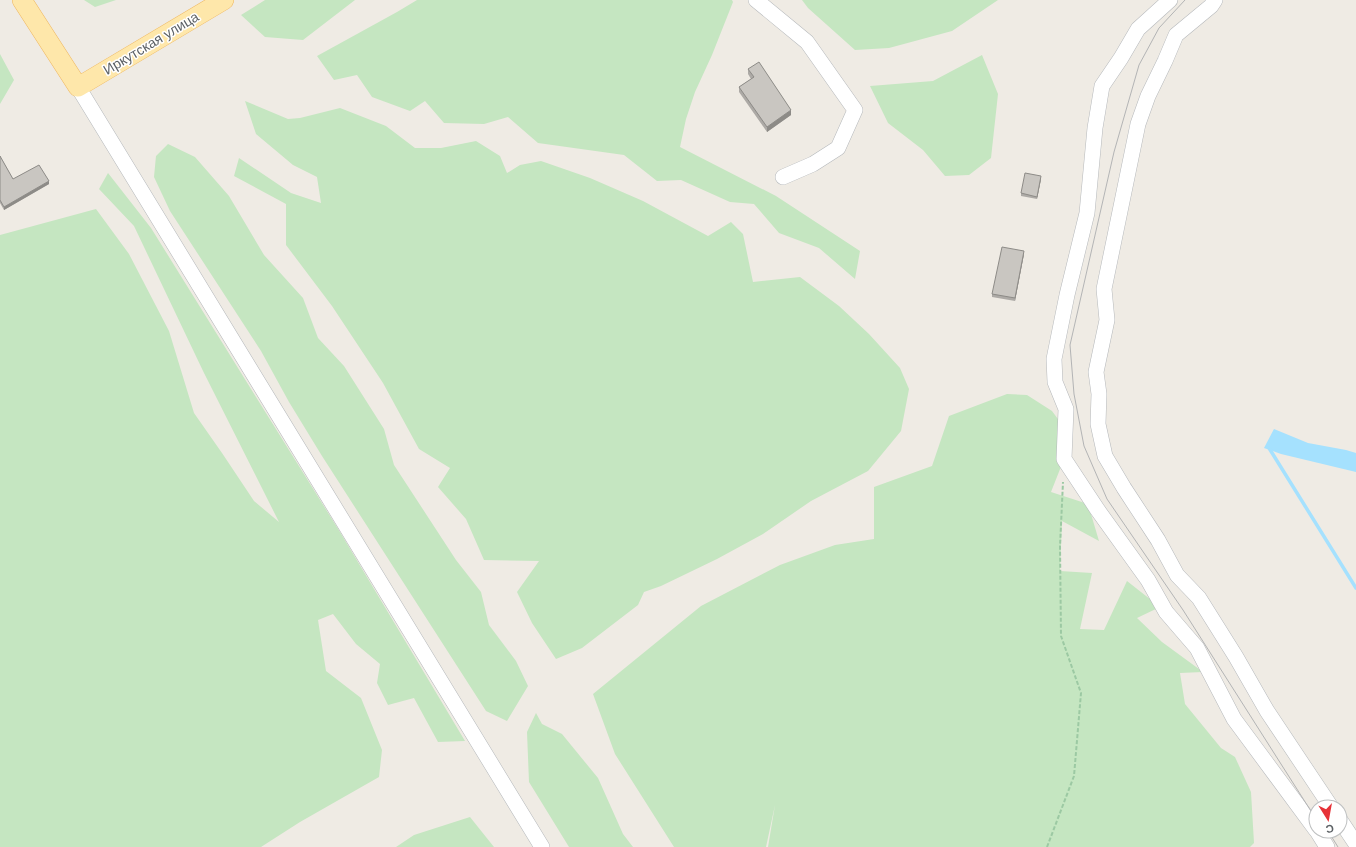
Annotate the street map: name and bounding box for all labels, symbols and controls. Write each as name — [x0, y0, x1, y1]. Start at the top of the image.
street label: Иркутская улица — [100, 7, 202, 79]
north arrow — [1308, 799, 1348, 839]
text: С — [1325, 821, 1335, 836]

